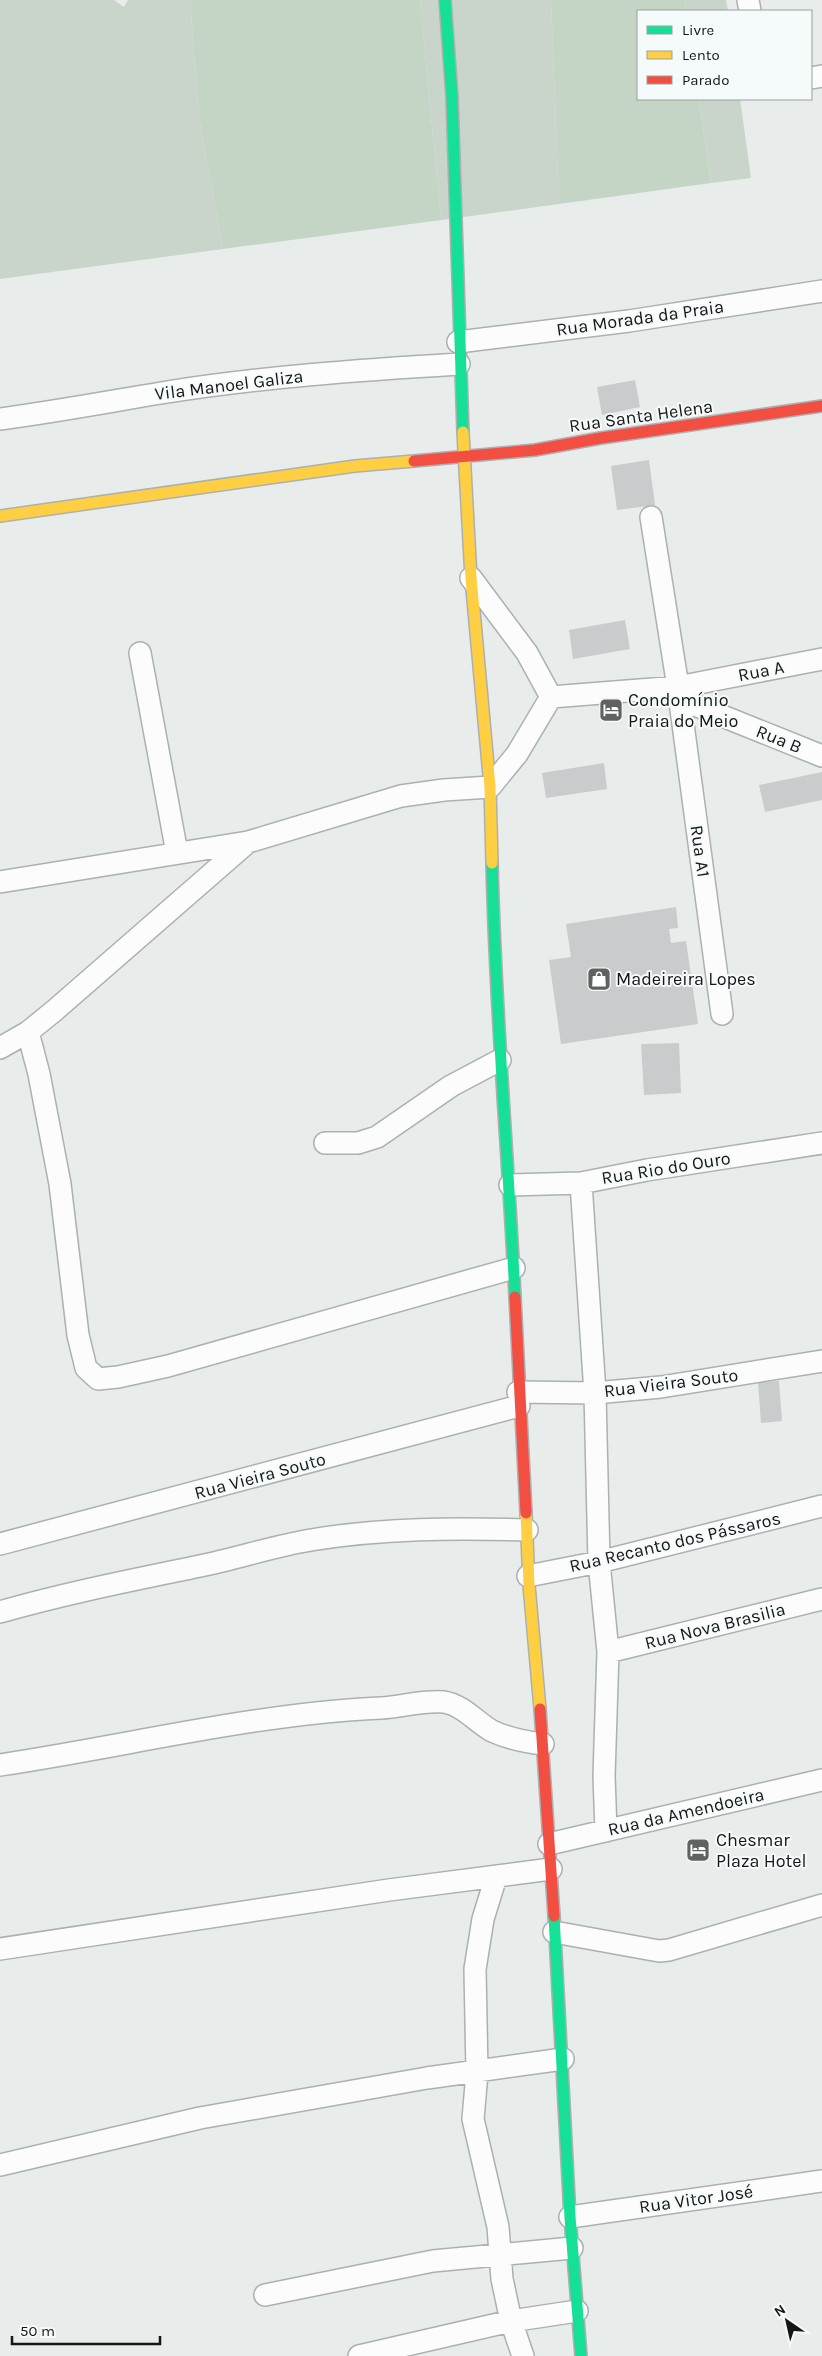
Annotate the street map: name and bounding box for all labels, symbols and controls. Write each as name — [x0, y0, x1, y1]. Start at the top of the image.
legend — [637, 10, 812, 100]
text: Livre — [682, 21, 714, 39]
text: Lento — [682, 46, 720, 64]
text: Parado — [682, 71, 729, 89]
street label: Rua Morada da Praia — [555, 295, 725, 341]
street label: Vila Manoel Galiza — [153, 365, 305, 405]
street label: Rua Santa Helena — [568, 395, 714, 437]
street label: Rua A — [736, 656, 786, 686]
place label: Condomínio Praia do Meio — [628, 689, 738, 732]
hotel icon: Condomínio Praia do Meio — [598, 697, 624, 723]
street label: Rua B — [753, 720, 805, 758]
street label: Rua A1 — [685, 824, 715, 878]
shop icon: Madeireira Lopes — [586, 966, 612, 992]
place label: Madeireira Lopes — [616, 968, 756, 990]
street label: Rua Rio do Ouro — [600, 1147, 732, 1189]
street label: Rua Vieira Souto — [603, 1364, 739, 1402]
street label: Rua Vieira Souto — [192, 1448, 328, 1504]
street label: Rua Recanto dos Pássaros — [567, 1507, 783, 1577]
street label: Rua Nova Brasilia — [642, 1598, 788, 1654]
street label: Rua da Amendoeira — [606, 1783, 766, 1841]
place label: Chesmar Plaza Hotel — [716, 1829, 807, 1872]
hotel icon: Chesmar Plaza Hotel — [685, 1837, 711, 1863]
street label: Rua Vitor José — [638, 2180, 754, 2218]
north arrow — [762, 2296, 812, 2346]
text: N — [771, 2301, 789, 2320]
scale bar — [12, 2314, 160, 2346]
text: 50 m — [20, 2322, 55, 2340]

